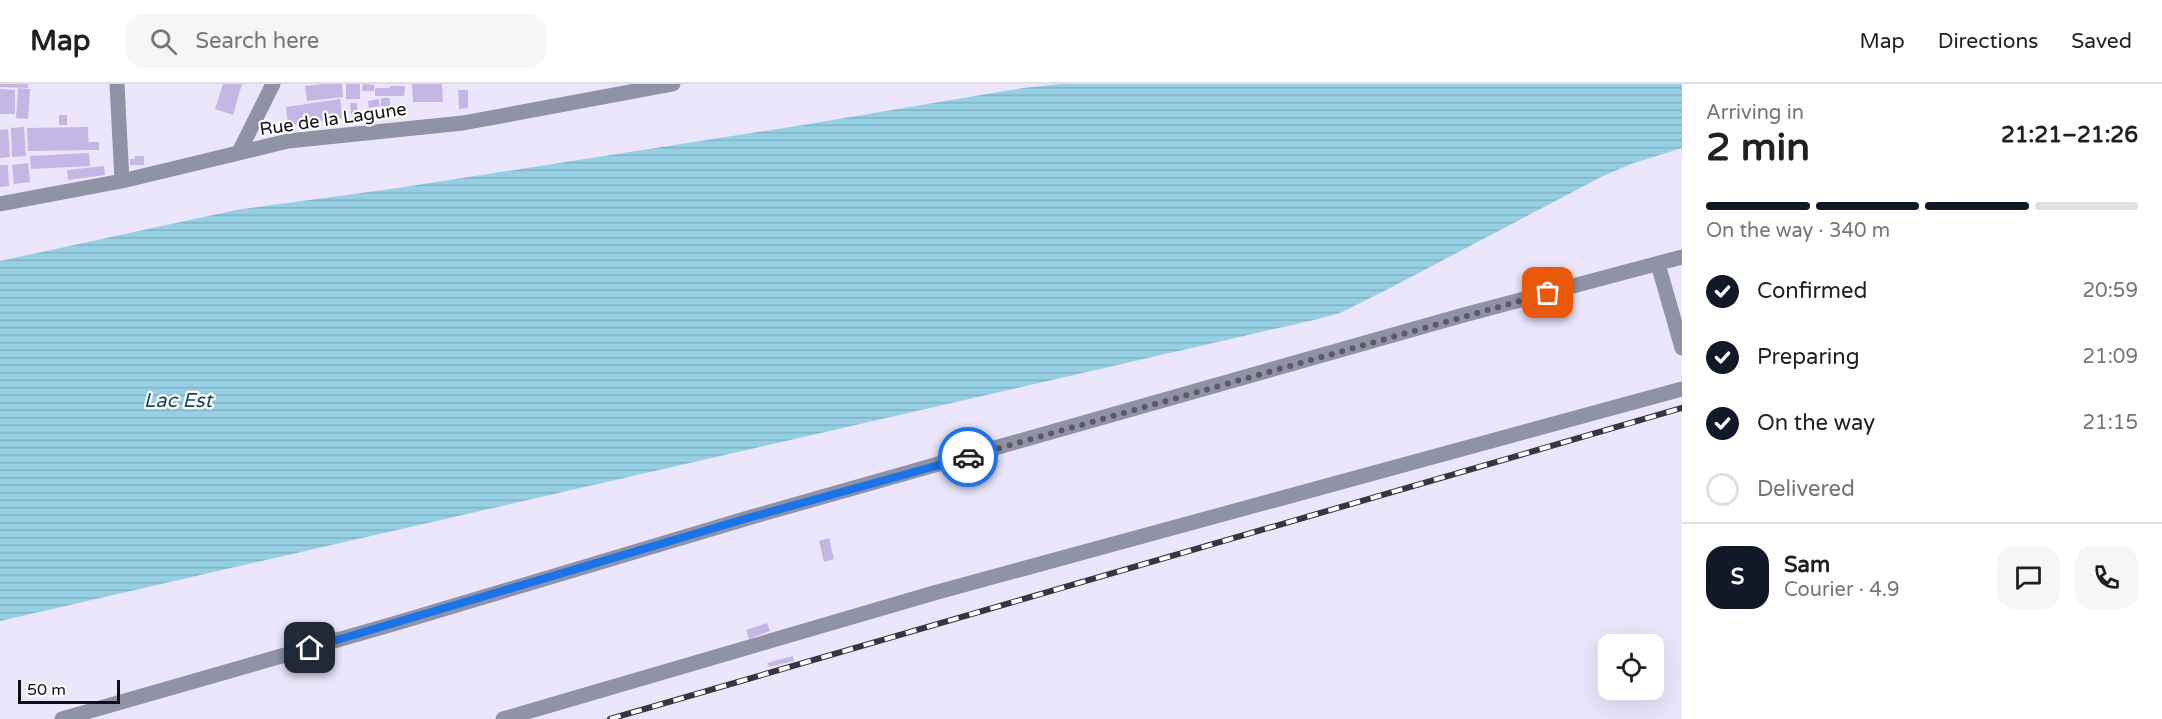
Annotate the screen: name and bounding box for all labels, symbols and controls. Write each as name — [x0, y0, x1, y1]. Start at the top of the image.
search box — [126, 14, 546, 68]
text: Map — [30, 24, 90, 58]
icon: search — [147, 25, 180, 58]
text: Search here — [195, 28, 319, 54]
text: Map — [1859, 29, 1905, 54]
text: Directions — [1938, 29, 2038, 54]
text: Saved — [2071, 29, 2132, 54]
street label: Rue de la Lagune — [258, 98, 408, 140]
text: Arriving in — [1706, 101, 1804, 125]
text: 21:21–21:26 — [2001, 122, 2138, 148]
text: 2 min — [1706, 124, 1810, 171]
text: On the way · 340 m — [1706, 219, 1890, 243]
pin — [1522, 267, 1573, 318]
icon: check — [1706, 275, 1739, 308]
icon: bag — [1531, 276, 1564, 309]
text: Confirmed — [1757, 278, 1867, 304]
text: 20:59 — [2083, 279, 2138, 303]
icon: check — [1706, 341, 1739, 374]
text: Preparing — [1757, 344, 1860, 370]
text: 21:09 — [2083, 345, 2138, 369]
water label: Lac Est — [144, 389, 215, 413]
icon: check — [1706, 407, 1739, 440]
text: On the way — [1757, 410, 1875, 436]
text: 21:15 — [2083, 411, 2138, 435]
courier — [938, 427, 998, 487]
icon: car — [952, 441, 985, 474]
text: Delivered — [1757, 476, 1855, 502]
button: chat — [1997, 546, 2060, 609]
button: phone — [2075, 546, 2138, 609]
text: Sam — [1784, 552, 1830, 578]
text: S — [1731, 564, 1744, 590]
text: Courier · 4.9 — [1784, 578, 1899, 602]
pin — [284, 622, 335, 673]
icon: home — [293, 631, 326, 664]
map controls — [1598, 634, 1664, 700]
button: locate — [1598, 634, 1664, 700]
scale bar — [18, 677, 120, 704]
text: 50 m — [27, 680, 66, 700]

